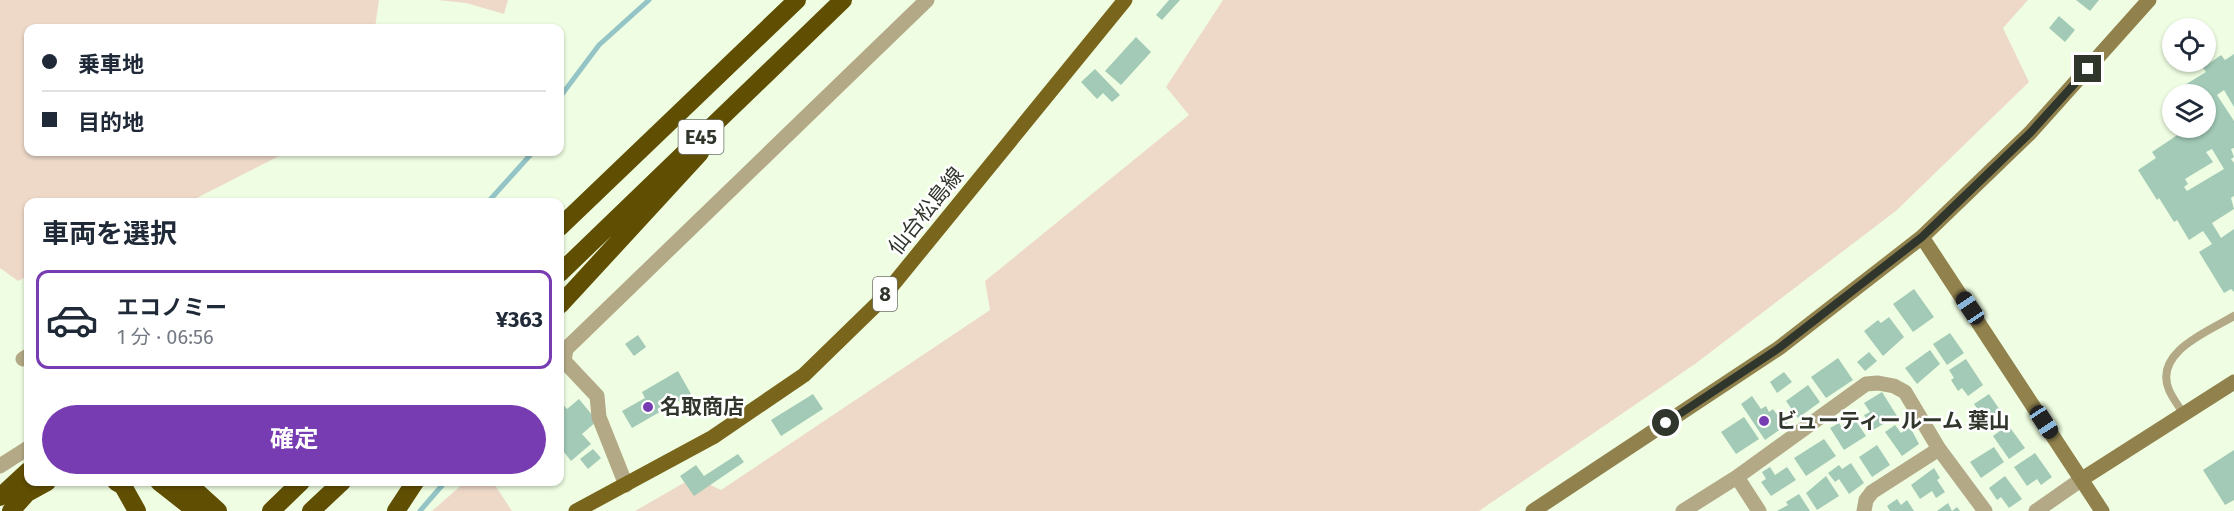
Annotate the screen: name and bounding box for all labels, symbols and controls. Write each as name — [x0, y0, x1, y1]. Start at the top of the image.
map controls — [2162, 18, 2216, 138]
button: locate — [2162, 18, 2216, 72]
text: 乗車地 — [78, 51, 144, 78]
route end — [2074, 55, 2101, 82]
button: layers — [2162, 84, 2216, 138]
text: 目的地 — [78, 109, 144, 136]
road number: E45 — [678, 120, 724, 154]
street label: 仙台松島線 — [883, 162, 969, 260]
text: 車両を選択 — [42, 218, 177, 250]
road number: 8 — [873, 277, 897, 311]
car — [1952, 288, 1988, 328]
icon: car — [45, 293, 99, 347]
text: エコノミー — [117, 294, 227, 321]
text: ¥363 — [496, 306, 543, 333]
text: 1 分 · 06:56 — [117, 325, 214, 349]
place label: 名取商店 — [660, 394, 744, 420]
marker: 名取商店 — [641, 400, 655, 414]
car — [2027, 402, 2061, 442]
button: 確定 — [42, 405, 546, 474]
place label: ビューティールーム 葉山 — [1776, 408, 2010, 434]
route start — [1652, 409, 1679, 436]
marker: ビューティールーム 葉山 — [1757, 414, 1771, 428]

